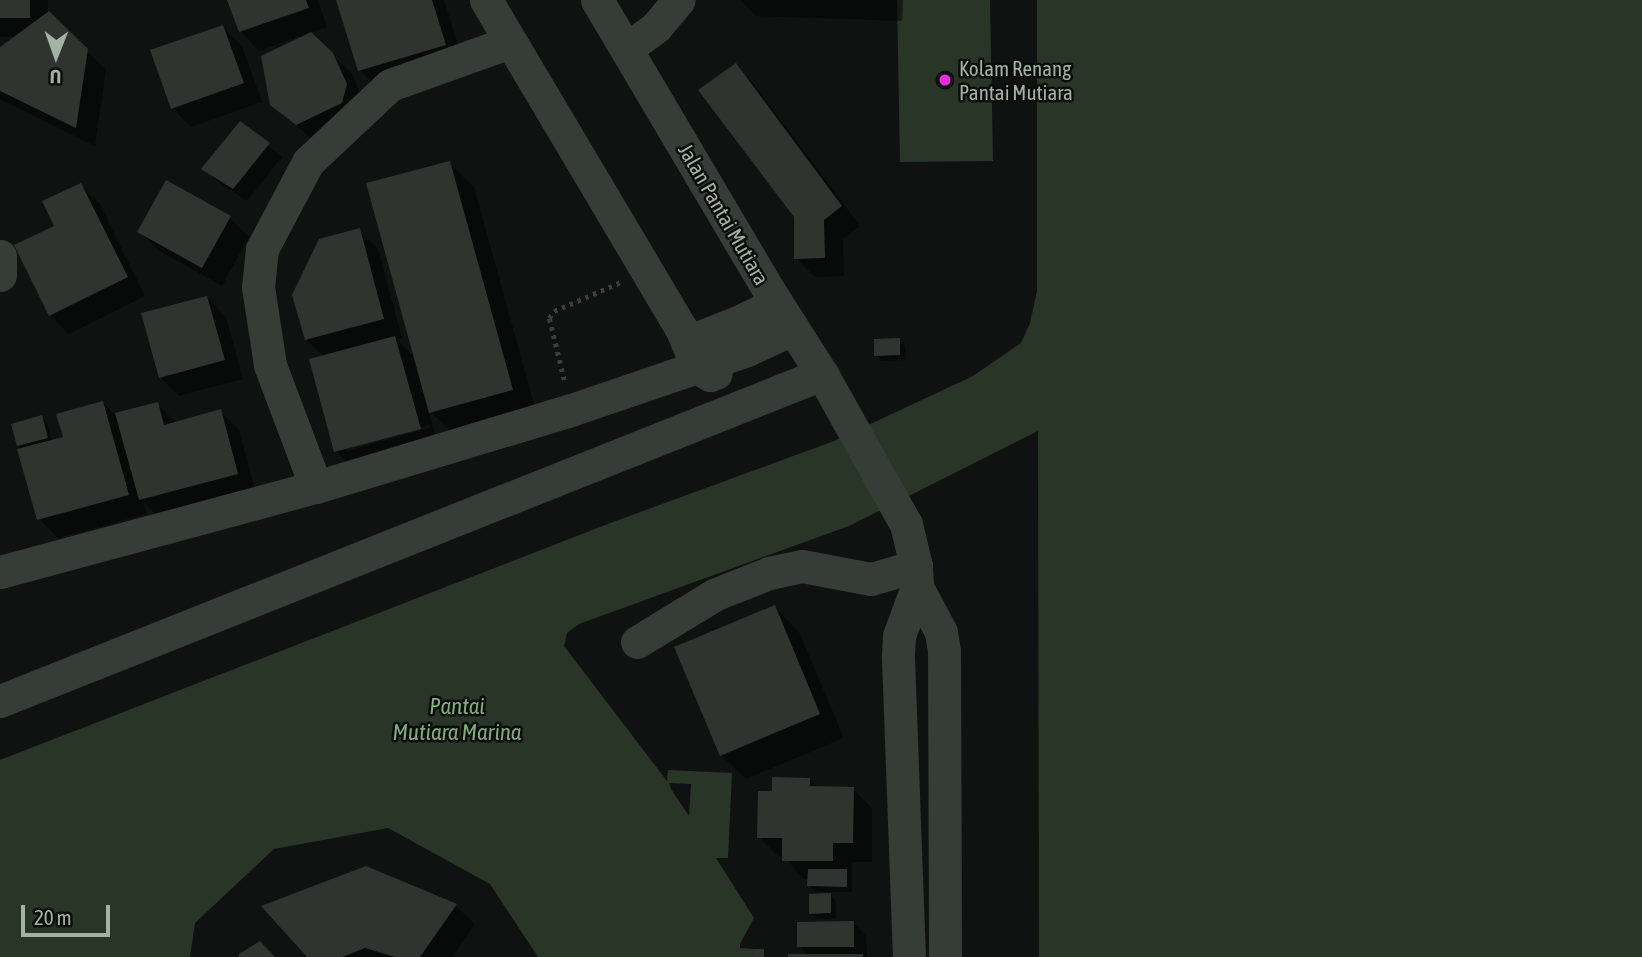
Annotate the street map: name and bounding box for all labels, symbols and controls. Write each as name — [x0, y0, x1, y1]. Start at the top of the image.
north arrow — [21, 21, 91, 91]
place label: Kolam Renang Pantai Mutiara — [959, 55, 1073, 105]
text: U — [50, 66, 61, 88]
marker: Kolam Renang Pantai Mutiara — [937, 72, 953, 88]
street label: Jalan Pantai Mutiara — [673, 139, 775, 289]
water label: Pantai Mutiara Marina — [392, 692, 522, 746]
scale bar — [24, 890, 114, 934]
text: 20 m — [34, 905, 72, 929]

